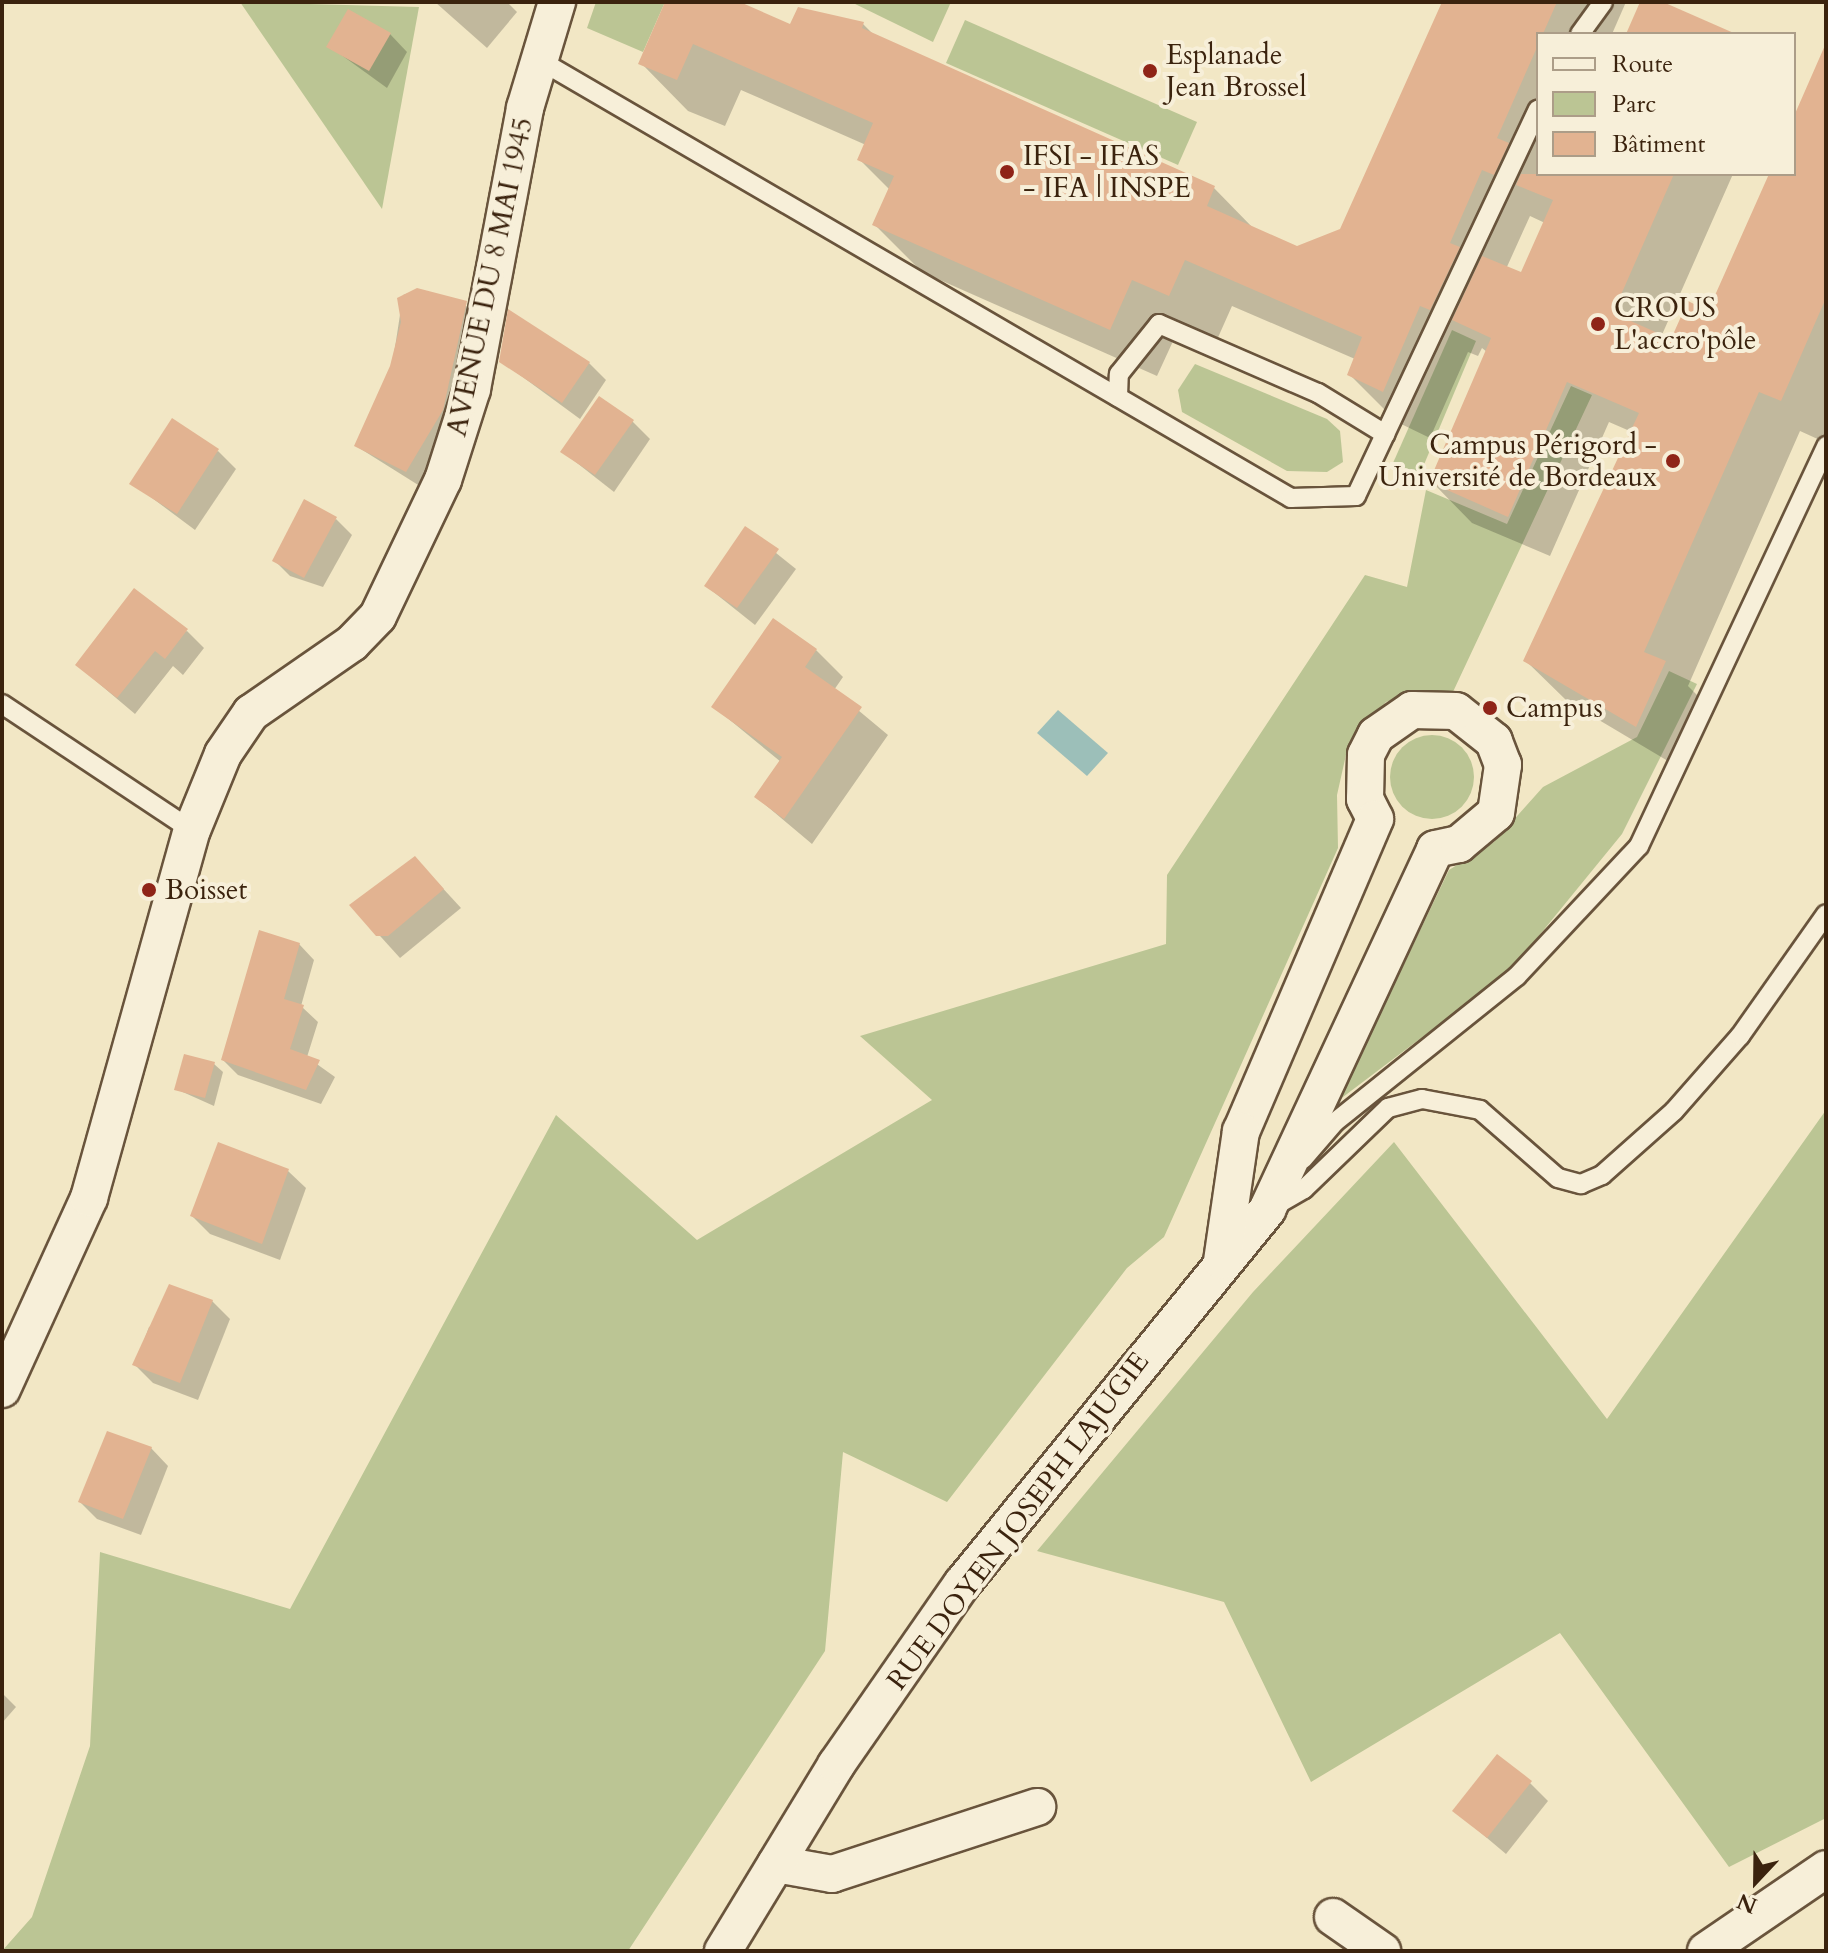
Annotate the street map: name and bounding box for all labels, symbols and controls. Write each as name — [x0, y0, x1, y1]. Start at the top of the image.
legend — [1536, 32, 1796, 176]
place label: Esplanade Jean Brossel — [1166, 38, 1307, 104]
text: Route — [1612, 48, 1673, 81]
marker: Esplanade Jean Brossel — [1141, 62, 1159, 80]
text: Parc — [1612, 88, 1656, 121]
street label: AVENUE DU 8 MAI 1945 — [440, 115, 540, 439]
text: Bâtiment — [1612, 128, 1705, 161]
place label: IFSI - IFAS - IFA | INSPE — [1023, 139, 1191, 205]
marker: IFSI - IFAS - IFA | INSPE — [998, 163, 1016, 181]
place label: CROUS L'accro'pôle — [1614, 291, 1757, 357]
marker: CROUS L'accro'pôle — [1589, 315, 1607, 333]
place label: Campus Périgord - Université de Bordeaux — [1378, 428, 1657, 494]
marker: Campus Périgord - Université de Bordeaux — [1664, 452, 1682, 470]
place label: Campus — [1506, 691, 1603, 725]
marker: Campus — [1481, 699, 1499, 717]
place label: Boisset — [165, 873, 247, 907]
marker: Boisset — [140, 881, 158, 899]
street label: RUE DOYEN JOSEPH LAJUGIE — [880, 1345, 1156, 1697]
north arrow — [1716, 1841, 1796, 1921]
text: N — [1733, 1886, 1761, 1921]

